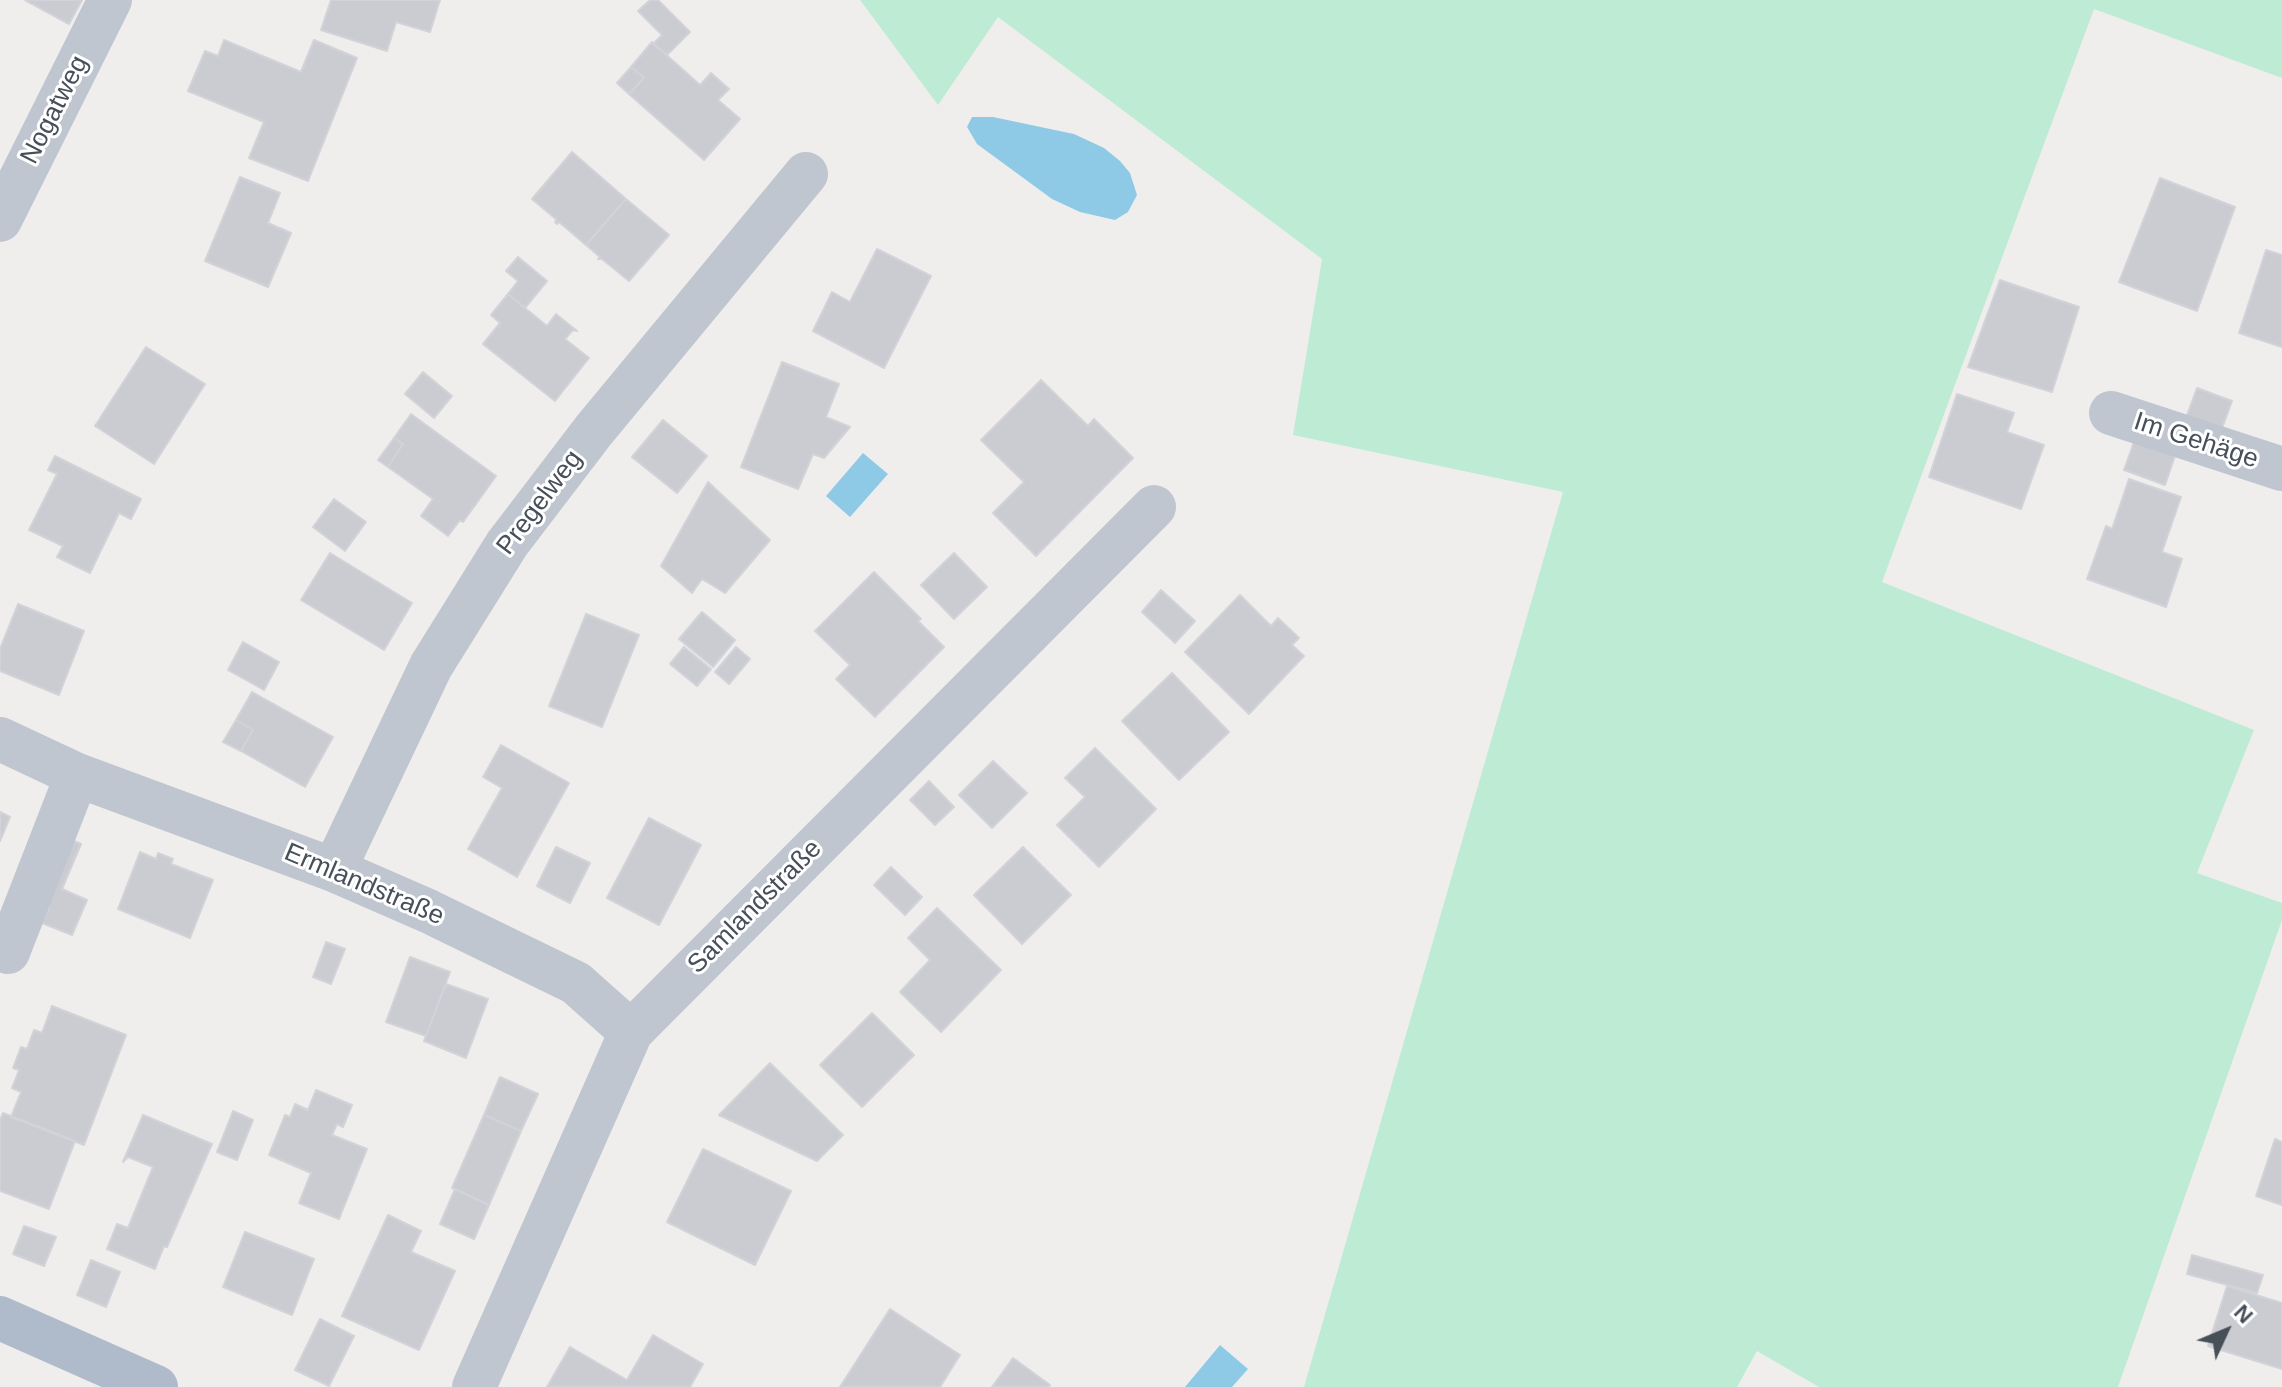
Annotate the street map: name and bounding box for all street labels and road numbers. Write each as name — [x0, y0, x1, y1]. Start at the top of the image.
street label: Nogatweg — [15, 51, 95, 169]
street label: Im Gehäge — [2130, 406, 2262, 476]
street label: Pregelweg — [491, 445, 589, 561]
street label: Samlandstraße — [682, 834, 828, 980]
street label: Ermlandstraße — [279, 837, 449, 933]

